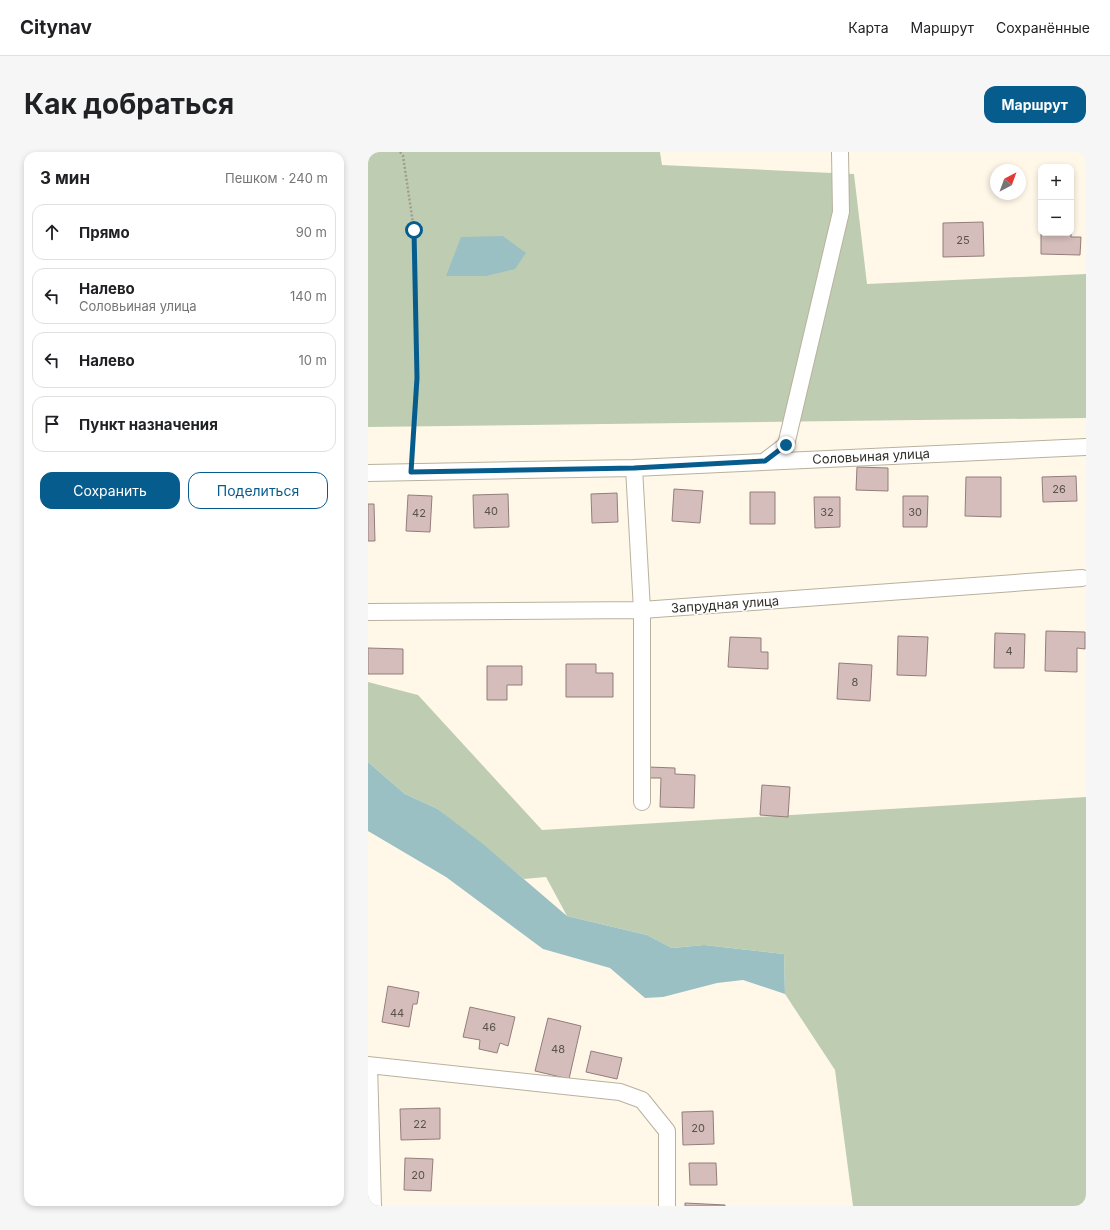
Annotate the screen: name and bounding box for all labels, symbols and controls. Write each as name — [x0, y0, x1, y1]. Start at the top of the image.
text: Citynav — [20, 16, 92, 39]
text: Карта — [848, 19, 889, 36]
text: Маршрут — [911, 19, 974, 36]
text: Сохранённые — [996, 19, 1090, 36]
button: Маршрут — [984, 86, 1086, 123]
text: Как добраться — [24, 87, 234, 121]
north arrow — [990, 164, 1026, 200]
map controls — [1038, 164, 1074, 236]
button: + — [1038, 164, 1074, 200]
text: 3 мин — [40, 168, 90, 188]
text: Пешком · 240 m — [225, 170, 328, 186]
button: − — [1038, 200, 1074, 236]
icon: ahead — [41, 221, 63, 243]
route start — [405, 221, 423, 239]
text: Прямо — [79, 223, 130, 242]
text: 90 m — [296, 224, 327, 240]
house number: 25 — [956, 233, 970, 247]
text: Налево — [79, 279, 135, 298]
icon: left — [41, 285, 63, 307]
text: 140 m — [290, 288, 327, 304]
text: Соловьиная улица — [79, 298, 197, 314]
icon: left — [41, 349, 63, 371]
text: Налево — [79, 351, 135, 370]
text: 10 m — [298, 352, 327, 368]
icon: arrive — [41, 413, 63, 435]
text: Пункт назначения — [79, 415, 218, 434]
route end — [777, 436, 795, 454]
street label: Соловьиная улица — [812, 445, 930, 467]
button: Сохранить — [40, 472, 180, 509]
button: Поделиться — [188, 472, 328, 509]
house number: 26 — [1052, 482, 1066, 496]
house number: 40 — [484, 504, 498, 518]
house number: 32 — [820, 505, 834, 519]
house number: 30 — [908, 505, 922, 519]
house number: 42 — [412, 506, 426, 520]
street label: Запрудная улица — [670, 592, 780, 616]
house number: 4 — [1005, 644, 1013, 658]
house number: 8 — [852, 675, 859, 689]
house number: 44 — [390, 1006, 404, 1020]
house number: 46 — [482, 1020, 496, 1034]
house number: 48 — [551, 1042, 565, 1056]
house number: 22 — [413, 1117, 427, 1131]
house number: 20 — [691, 1121, 705, 1135]
house number: 20 — [411, 1168, 425, 1182]

